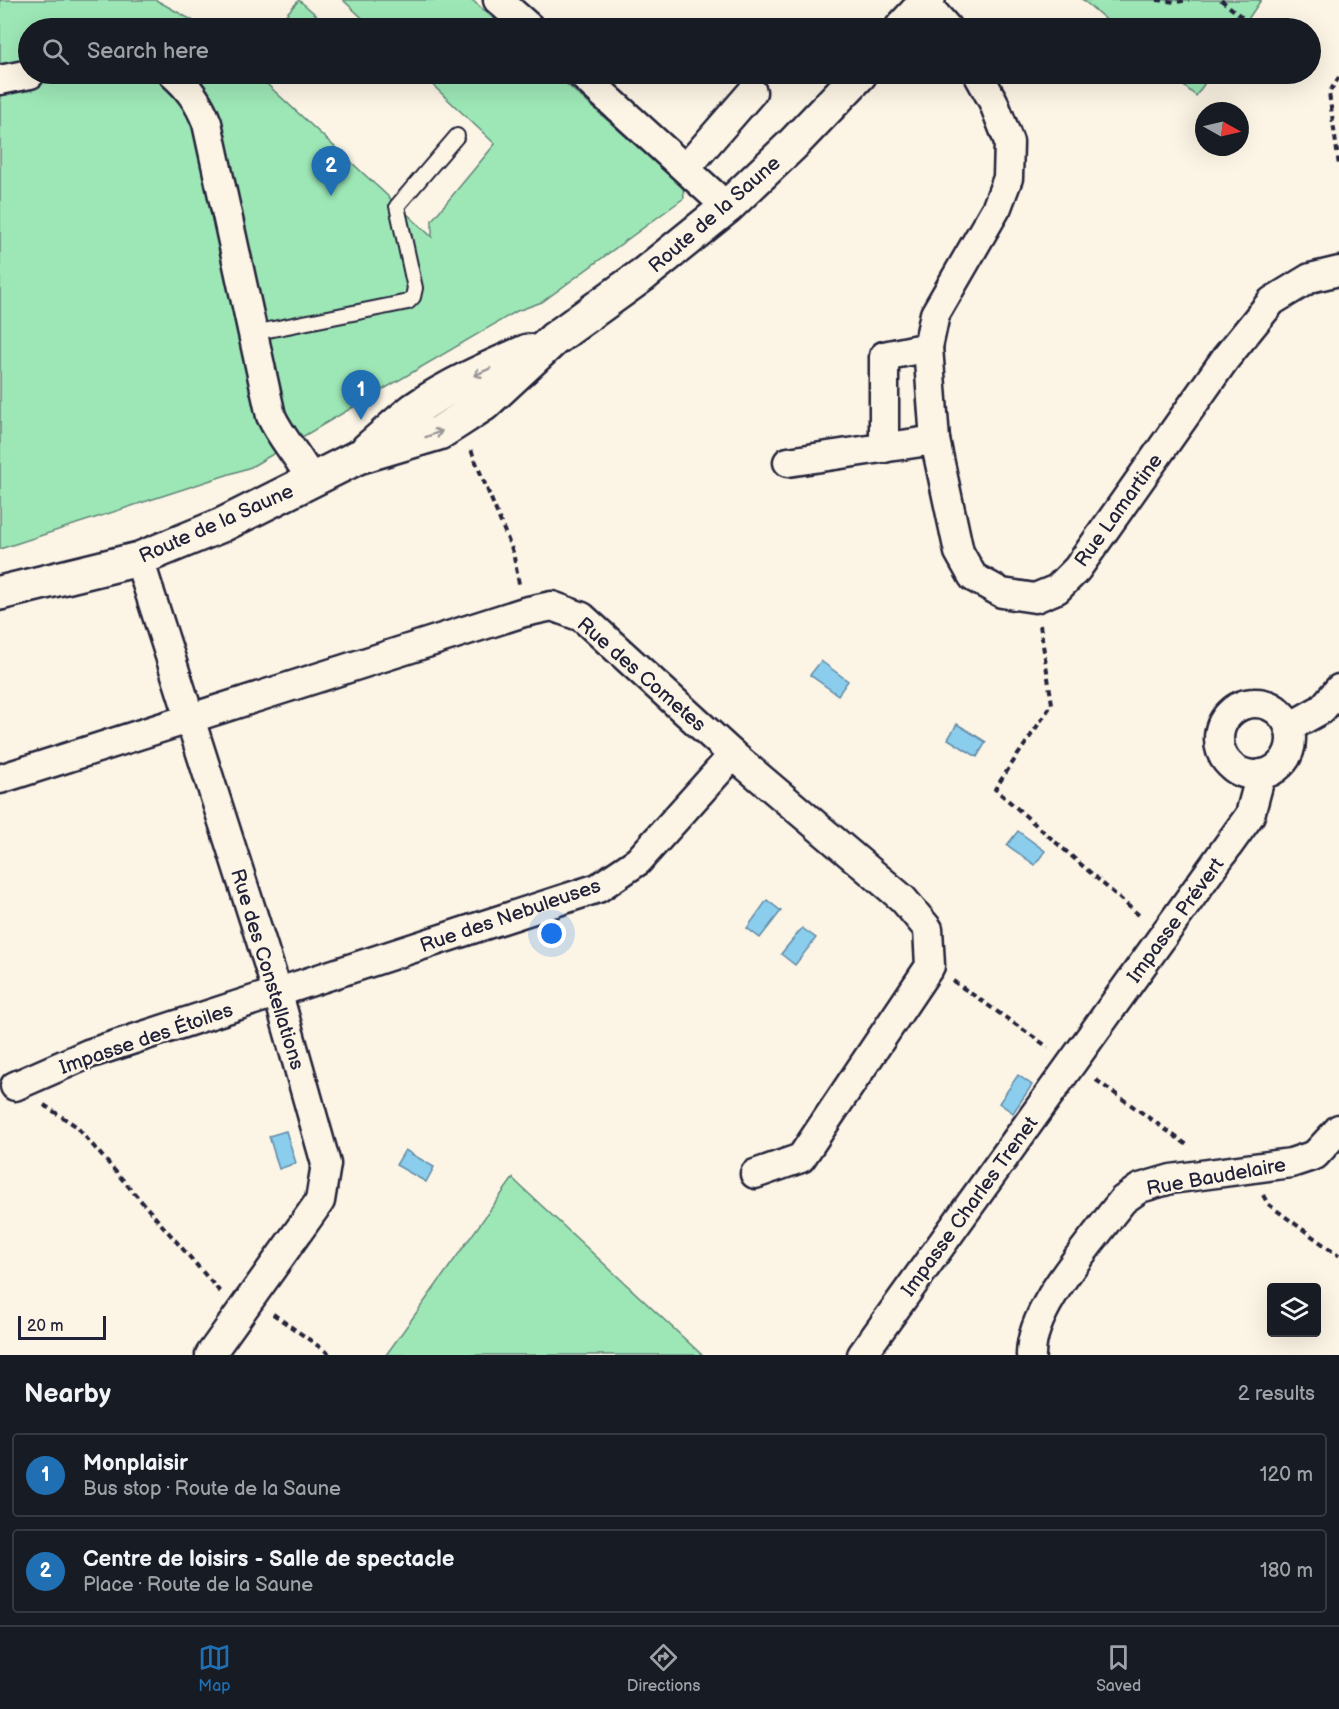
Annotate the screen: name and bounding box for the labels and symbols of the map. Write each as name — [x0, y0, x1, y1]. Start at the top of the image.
north arrow — [1195, 102, 1249, 156]
pin: 2 — [312, 146, 350, 196]
street label: Route de la Saune — [644, 151, 785, 278]
one-way arrow — [473, 366, 491, 378]
pin: 1 — [342, 370, 380, 420]
one-way arrow — [424, 428, 442, 439]
street label: Rue Lamartine — [1070, 449, 1168, 572]
street label: Route de la Saune — [136, 479, 297, 569]
street label: Rue des Cometes — [572, 612, 711, 737]
street label: Impasse Prévert — [1122, 853, 1229, 988]
street label: Rue des Constellations — [225, 866, 309, 1073]
street label: Rue des Nebuleuses — [417, 874, 604, 958]
your location — [537, 919, 566, 948]
street label: Impasse des Étoiles — [56, 997, 236, 1080]
street label: Impasse Charles Trenet — [897, 1112, 1043, 1301]
street label: Rue Baudelaire — [1145, 1153, 1288, 1201]
scale bar — [18, 1313, 106, 1340]

